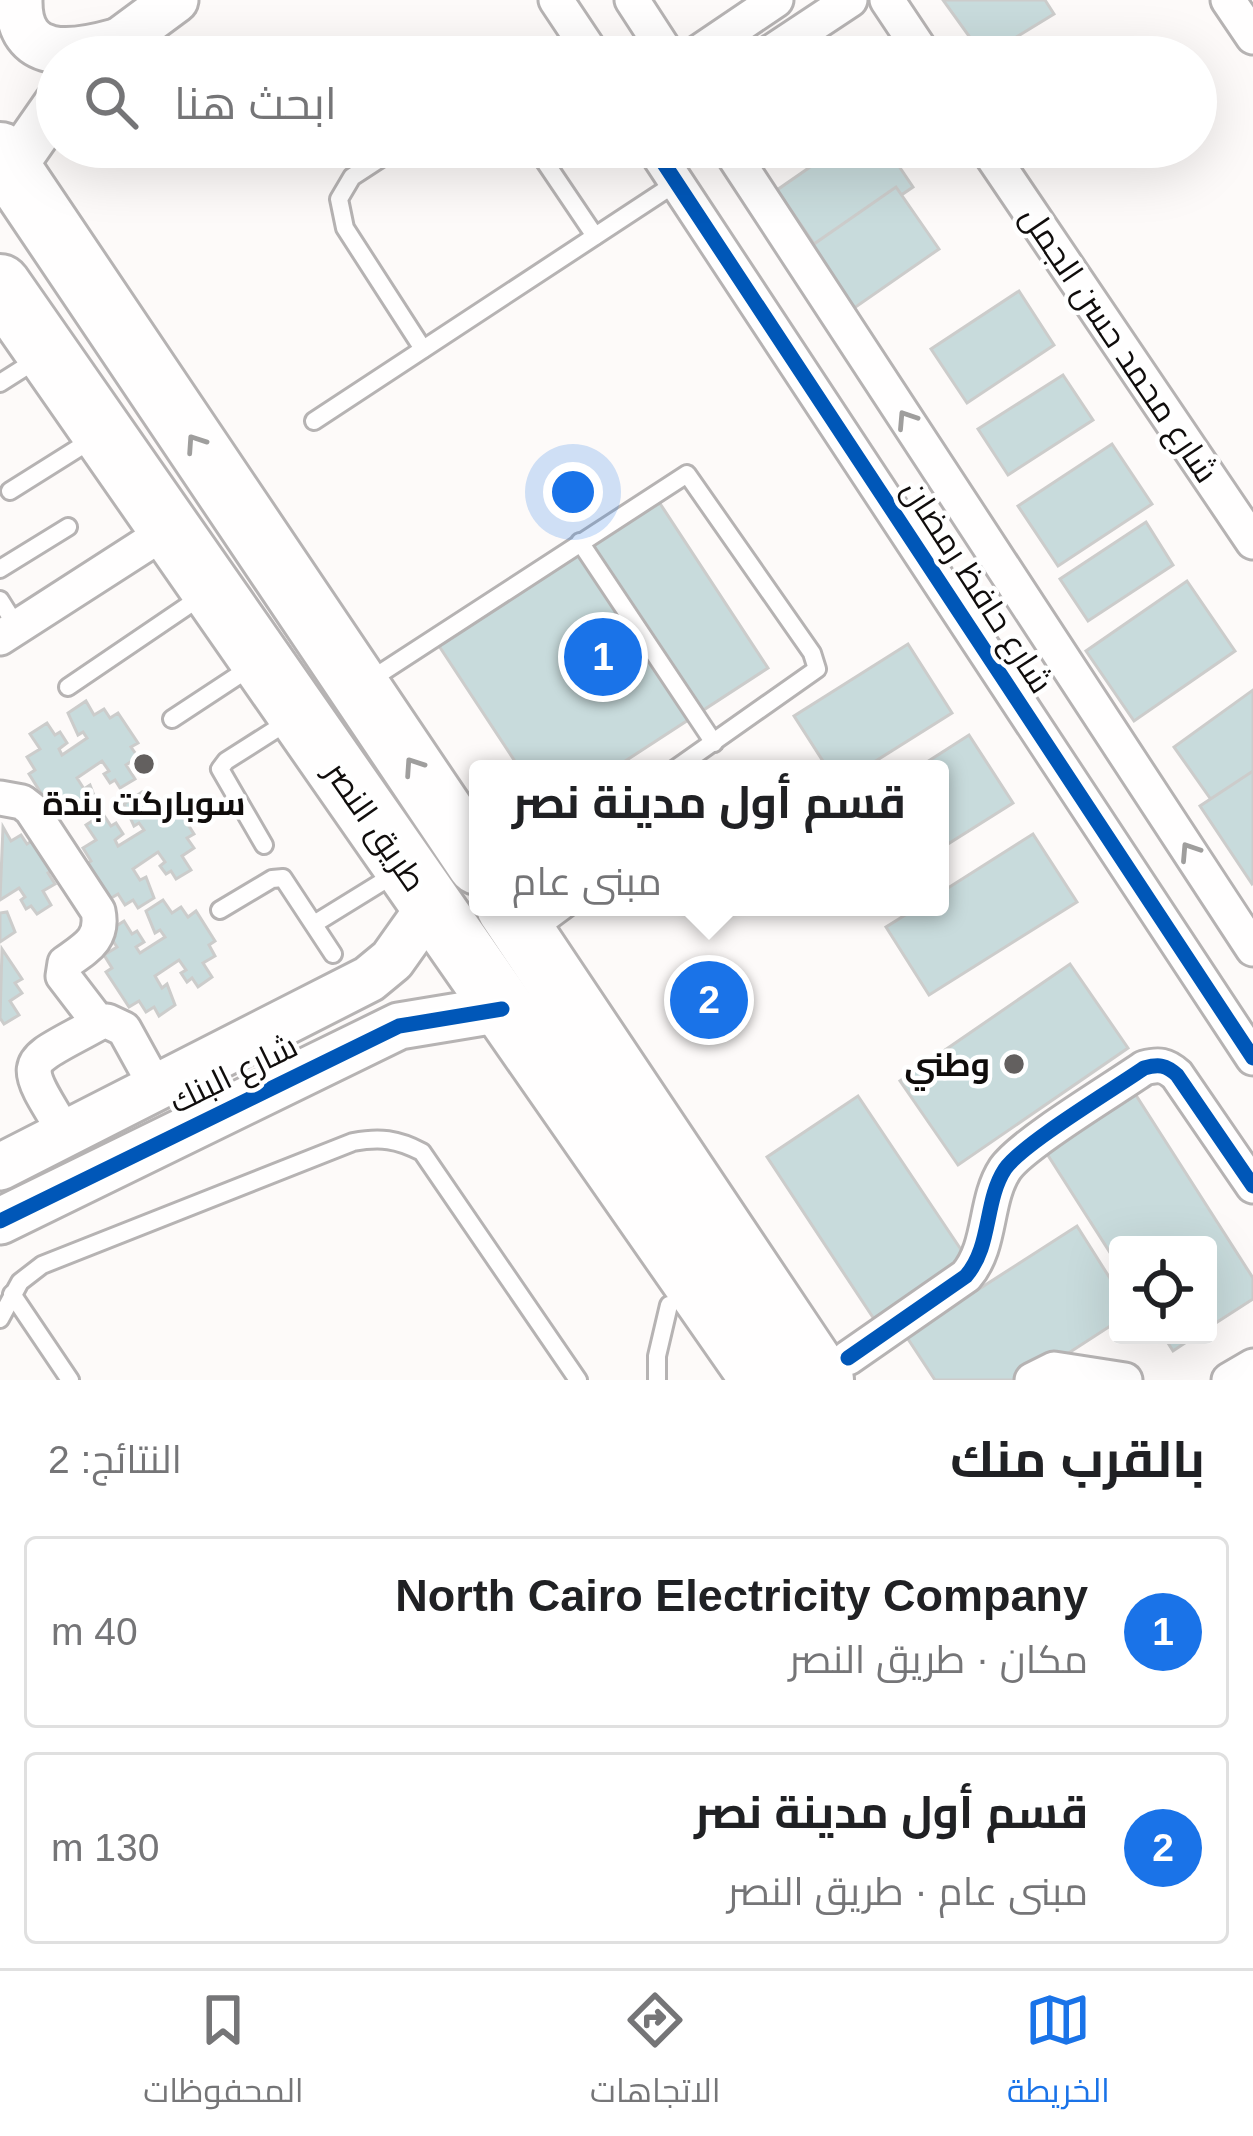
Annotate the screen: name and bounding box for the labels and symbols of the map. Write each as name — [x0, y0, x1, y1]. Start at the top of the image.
street label: شارع محمد حسن الجمل — [1010, 199, 1226, 492]
one-way arrow — [899, 411, 921, 433]
one-way arrow — [187, 434, 209, 456]
your location — [543, 462, 603, 522]
street label: شارع حافظ رمضان — [892, 473, 1060, 702]
pin: 1 — [564, 612, 642, 702]
marker: سوباركت بندة — [131, 751, 157, 777]
street label: طريق النصر — [315, 753, 434, 899]
one-way arrow — [405, 758, 427, 780]
place label: سوباركت بندة — [42, 785, 246, 823]
one-way arrow — [1181, 842, 1203, 864]
pin: 2 — [670, 955, 748, 1045]
street label: شارع البنك — [163, 1027, 305, 1124]
place label: وطني — [905, 1046, 990, 1091]
marker: وطني — [1001, 1051, 1027, 1077]

